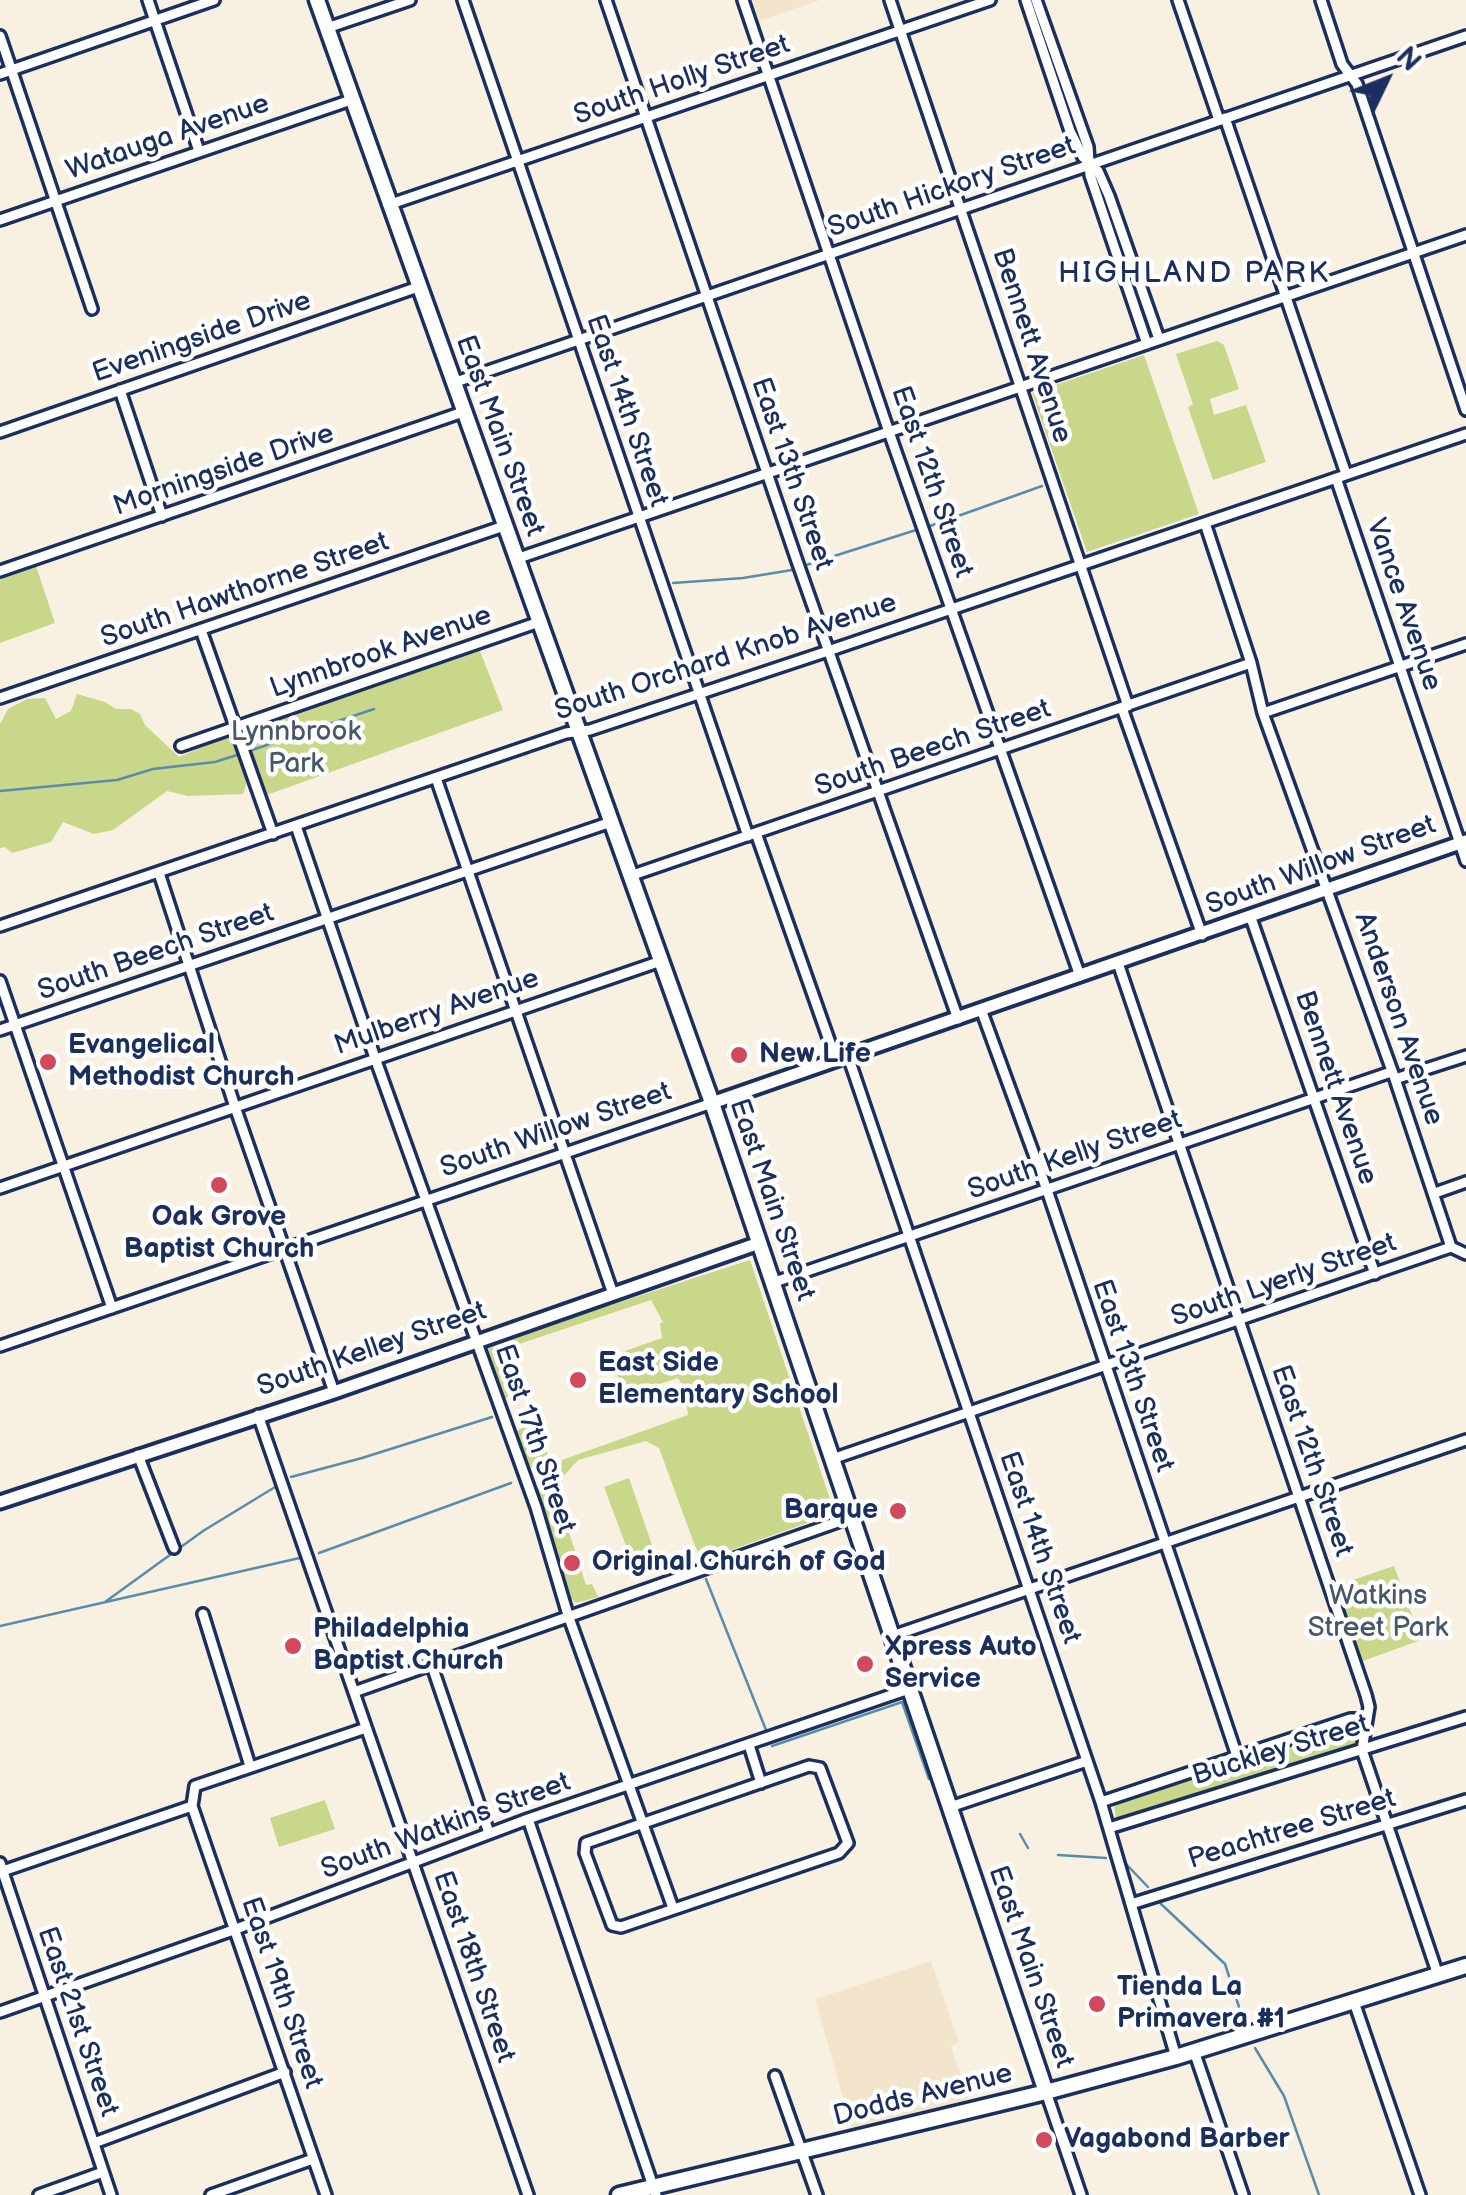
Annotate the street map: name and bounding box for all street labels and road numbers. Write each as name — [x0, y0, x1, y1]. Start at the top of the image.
street label: South Holly Street — [570, 28, 794, 134]
street label: Watauga Avenue — [62, 88, 274, 188]
street label: South Hickory Street — [824, 130, 1080, 246]
street label: Bennett Avenue — [984, 244, 1078, 448]
street label: Eveningside Drive — [88, 285, 316, 391]
street label: East 14th Street — [577, 311, 675, 511]
street label: East Main Street — [447, 331, 551, 541]
street label: East 13th Street — [742, 374, 840, 574]
street label: East 12th Street — [883, 382, 979, 582]
street label: Morningside Drive — [109, 418, 339, 524]
street label: Vance Avenue — [1358, 515, 1448, 695]
street label: South Hawthorne Street — [97, 526, 393, 656]
street label: South Orchard Knob Avenue — [551, 587, 901, 729]
street label: Lynnbrook Avenue — [266, 599, 496, 707]
street label: South Beech Street — [811, 693, 1055, 805]
street label: South Willow Street — [1202, 809, 1440, 923]
street label: South Beech Street — [34, 897, 278, 1009]
street label: Anderson Avenue — [1346, 908, 1450, 1130]
street label: Mulberry Avenue — [330, 962, 544, 1064]
street label: Bennett Avenue — [1286, 987, 1384, 1189]
street label: South Willow Street — [436, 1076, 676, 1186]
street label: East Main Street — [721, 1095, 821, 1305]
street label: South Kelly Street — [964, 1104, 1186, 1208]
street label: South Lyerly Street — [1167, 1227, 1401, 1335]
street label: East 13th Street — [1083, 1276, 1181, 1476]
street label: South Kelley Street — [253, 1295, 491, 1405]
street label: East 17th Street — [486, 1340, 582, 1538]
street label: East 12th Street — [1263, 1361, 1359, 1561]
street label: East 14th Street — [990, 1448, 1088, 1648]
street label: Buckley Street — [1189, 1708, 1373, 1794]
street label: South Watkins Street — [317, 1766, 575, 1888]
street label: Peachtree Street — [1184, 1782, 1400, 1878]
street label: East Main Street — [980, 1862, 1080, 2072]
street label: East 18th Street — [425, 1867, 521, 2067]
street label: East 19th Street — [233, 1893, 329, 2093]
street label: East 21st Street — [29, 1923, 125, 2121]
street label: Dodds Avenue — [830, 2058, 1016, 2134]

